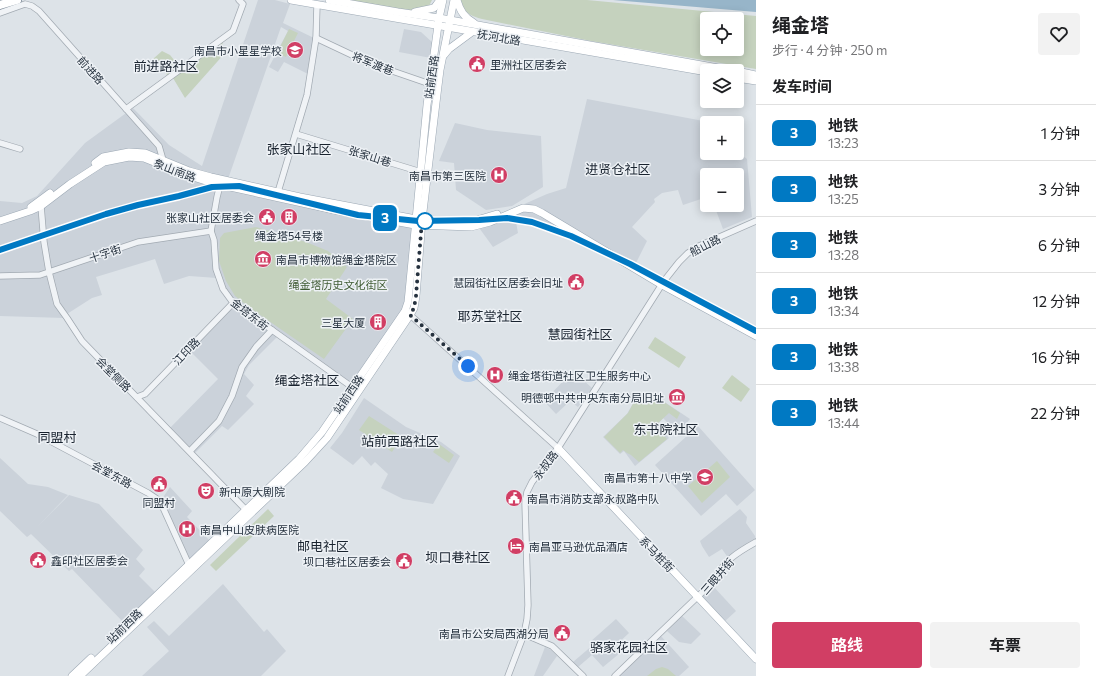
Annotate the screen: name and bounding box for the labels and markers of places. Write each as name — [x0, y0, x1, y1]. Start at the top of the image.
school or university icon: 南昌市小星星学校 — [285, 40, 305, 60]
place label: 南昌市小星星学校 — [194, 44, 282, 57]
public building icon: 里洲社区居委会 — [467, 54, 487, 74]
place label: 里洲社区居委会 — [490, 58, 567, 71]
hospital icon: 南昌市第三医院 — [489, 165, 509, 185]
place label: 南昌市第三医院 — [409, 169, 486, 182]
public building icon: 张家山社区居委会 — [257, 207, 277, 227]
building icon: 绳金塔54号楼 — [279, 207, 299, 227]
place label: 张家山社区居委会 — [166, 211, 254, 224]
unlabelled marker — [416, 212, 434, 230]
place label: 绳金塔54号楼 — [255, 229, 323, 242]
museum icon: 南昌市博物馆绳金塔院区 — [253, 249, 273, 269]
place label: 南昌市博物馆绳金塔院区 — [276, 253, 397, 266]
public building icon: 慧园街社区居委会旧址 — [566, 272, 586, 292]
place label: 慧园街社区居委会旧址 — [453, 276, 563, 289]
building icon: 三星大厦 — [368, 312, 388, 332]
place label: 三星大厦 — [321, 316, 365, 329]
hospital icon: 绳金塔街道社区卫生服务中心 — [485, 365, 505, 385]
place label: 绳金塔街道社区卫生服务中心 — [508, 369, 651, 382]
museum icon: 明德邨中共中央东南分局旧址 — [667, 387, 687, 407]
place label: 明德邨中共中央东南分局旧址 — [521, 391, 664, 404]
school or university icon: 南昌市第十八中学 — [695, 467, 715, 487]
place label: 南昌市第十八中学 — [604, 471, 692, 484]
public building icon: 同盟村 — [149, 474, 169, 494]
theatre icon: 新中原大剧院 — [196, 481, 216, 501]
place label: 新中原大剧院 — [219, 485, 285, 498]
public building icon: 南昌市消防支部永叔路中队 — [504, 488, 524, 508]
place label: 南昌市消防支部永叔路中队 — [527, 492, 659, 505]
place label: 同盟村 — [143, 496, 176, 509]
hospital icon: 南昌中山皮肤病医院 — [177, 519, 197, 539]
place label: 南昌中山皮肤病医院 — [200, 523, 299, 536]
hotel icon: 南昌亚马逊优品酒店 — [506, 536, 526, 556]
place label: 南昌亚马逊优品酒店 — [529, 540, 628, 553]
public building icon: 鑫印社区居委会 — [28, 550, 48, 570]
public building icon: 坝口巷社区居委会 — [394, 551, 414, 571]
place label: 鑫印社区居委会 — [51, 554, 128, 567]
place label: 坝口巷社区居委会 — [303, 555, 391, 568]
public building icon: 南昌市公安局西湖分局 — [552, 623, 572, 643]
place label: 南昌市公安局西湖分局 — [439, 627, 549, 640]

